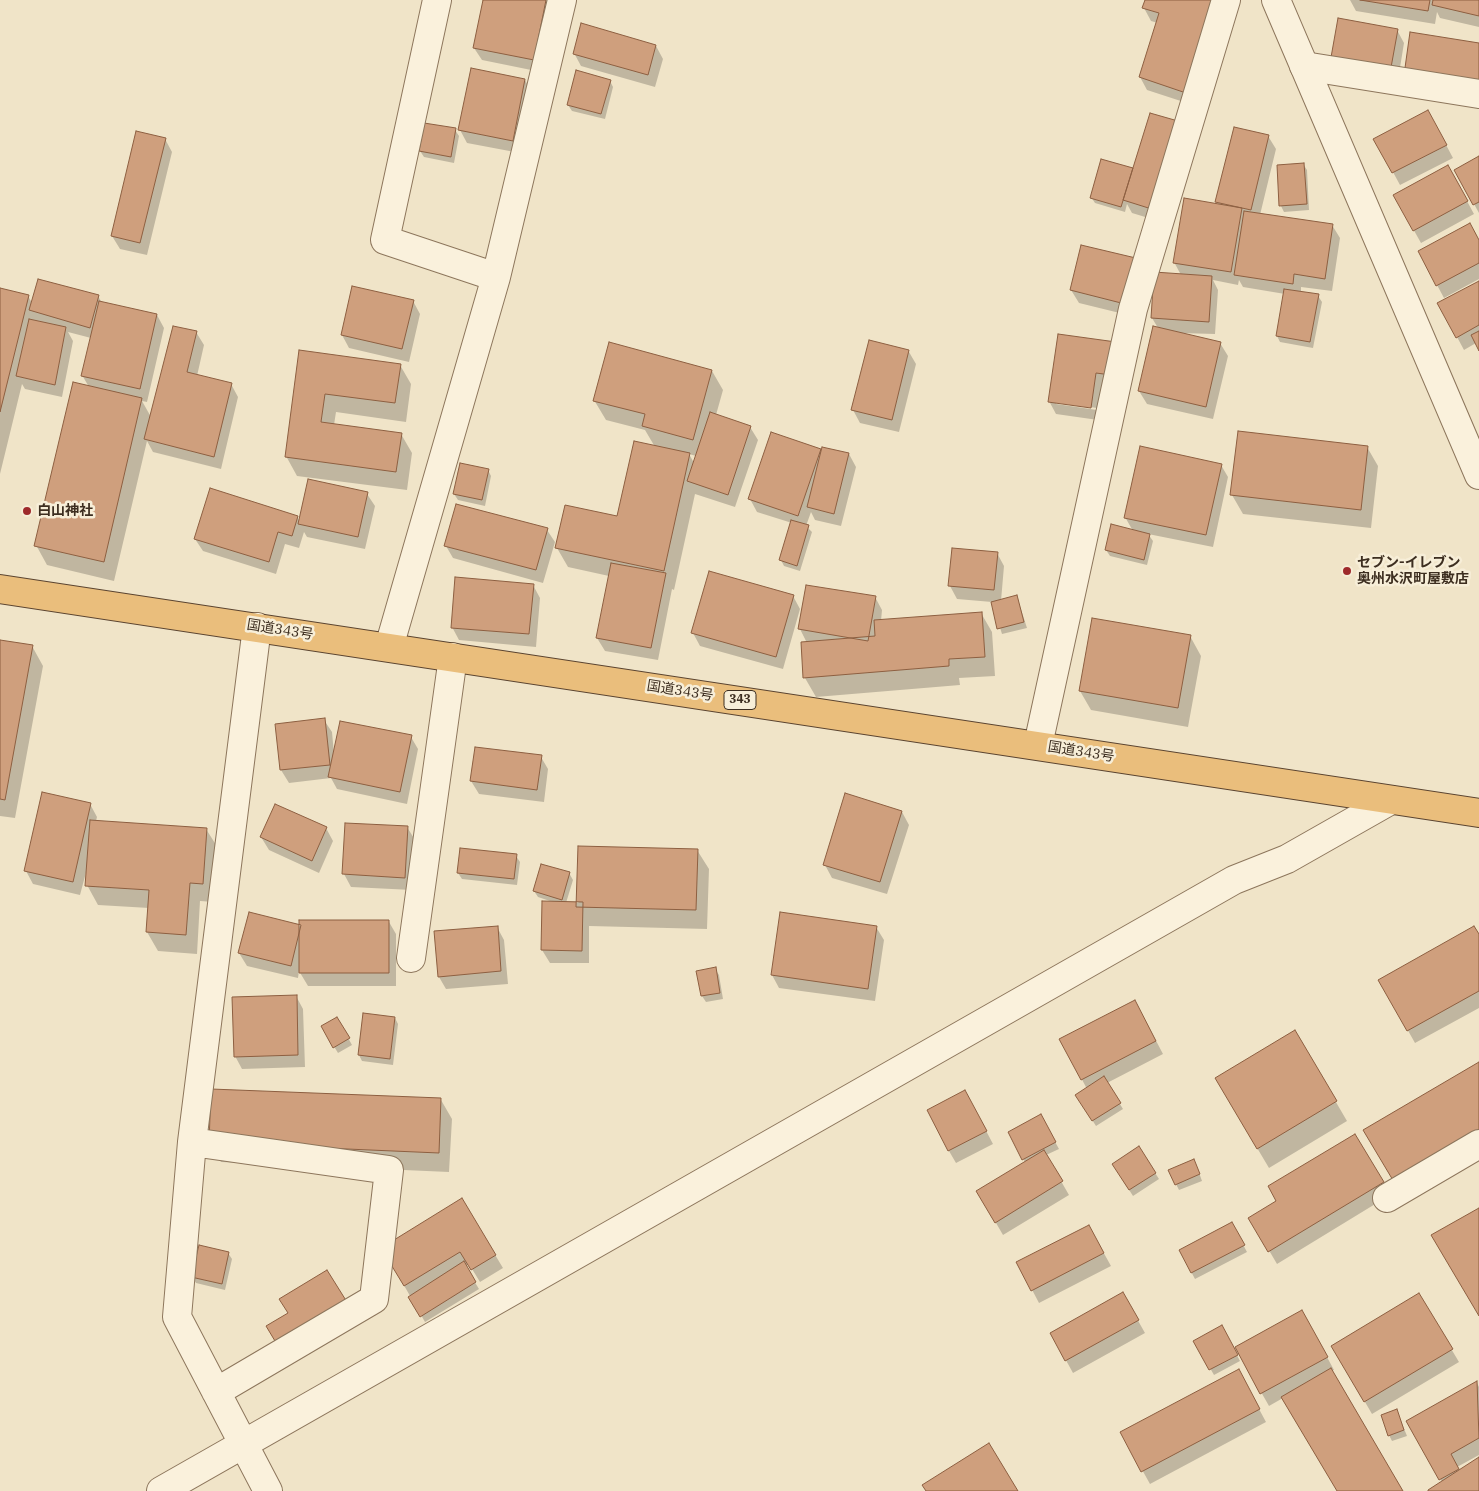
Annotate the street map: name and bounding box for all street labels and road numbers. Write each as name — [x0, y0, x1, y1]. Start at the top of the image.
street label: 国道343号 — [245, 616, 315, 644]
street label: 国道343号 — [645, 677, 715, 705]
road number: 343 — [724, 690, 756, 710]
street label: 国道343号 — [1046, 738, 1116, 766]

